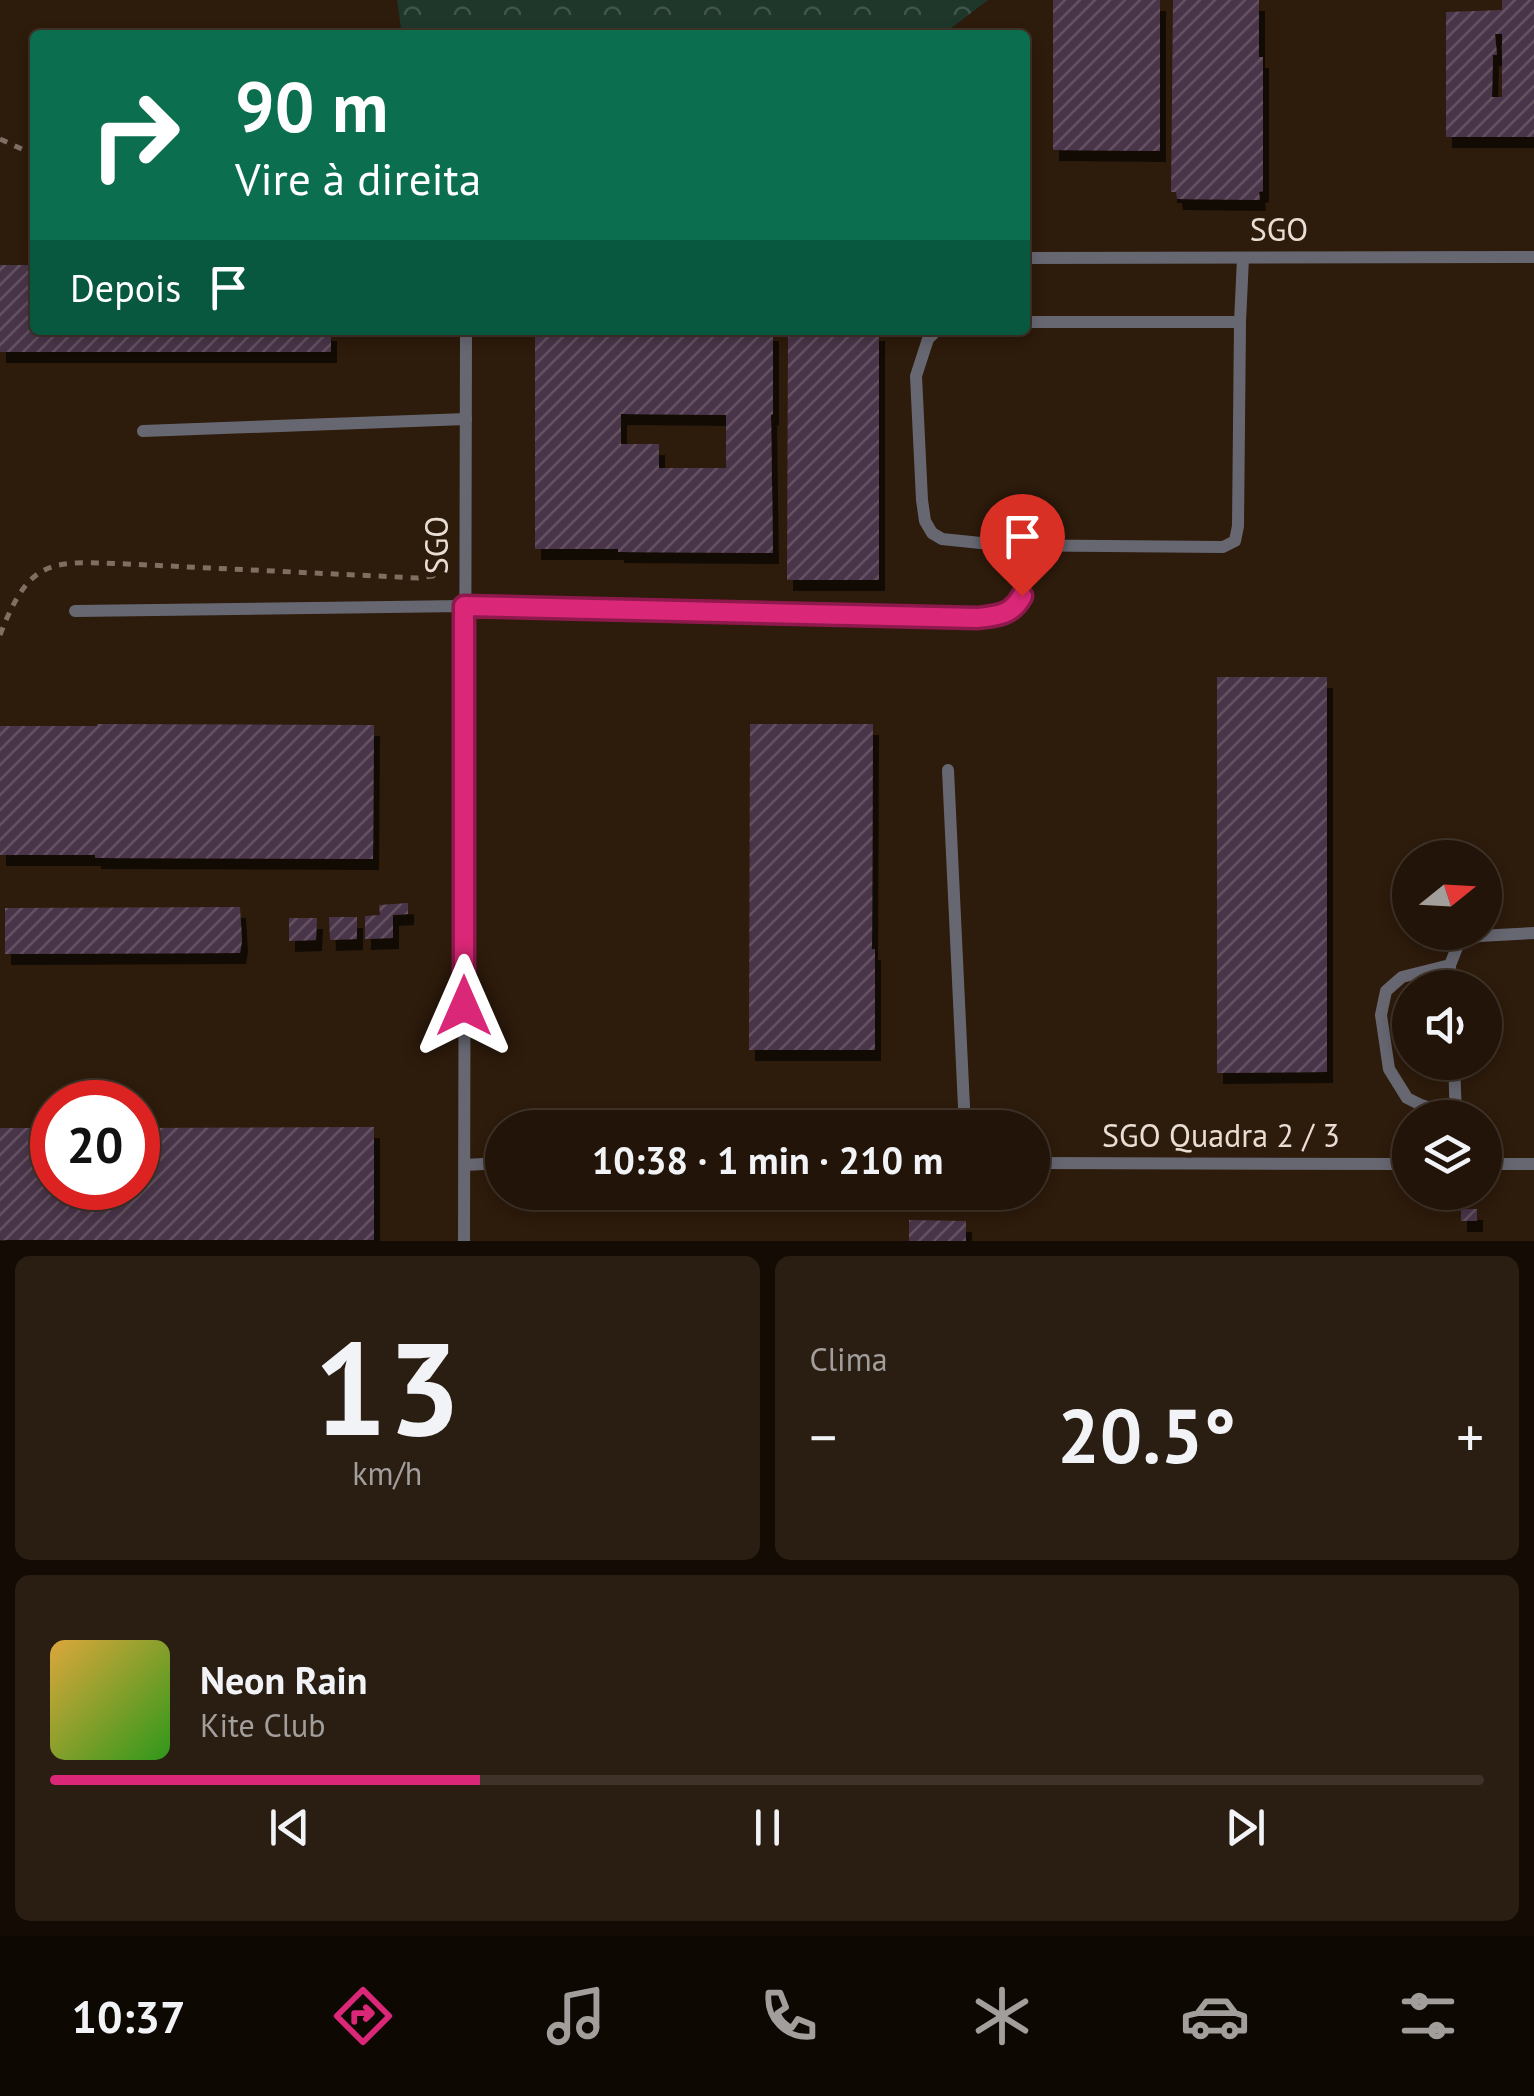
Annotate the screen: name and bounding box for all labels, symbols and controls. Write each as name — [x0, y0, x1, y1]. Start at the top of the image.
text: 90 m — [235, 61, 388, 151]
icon: right — [70, 70, 200, 200]
text: Vire à direita — [235, 149, 481, 207]
street label: SGO — [1250, 208, 1308, 250]
icon: arrive — [201, 260, 256, 315]
text: Depois — [70, 263, 181, 312]
pin — [980, 494, 1065, 597]
icon: arrive — [995, 509, 1050, 564]
street label: SGO — [415, 516, 457, 574]
north arrow — [1392, 840, 1502, 950]
map controls — [1392, 840, 1502, 1210]
position arrow — [412, 954, 516, 1058]
button: sound — [1392, 970, 1502, 1080]
speed limit sign: 20 — [30, 1080, 160, 1210]
button: layers — [1392, 1100, 1502, 1210]
street label: SGO Quadra 2 / 3 — [1102, 1114, 1340, 1156]
text: 10:38 · 1 min · 210 m — [592, 1135, 943, 1184]
text: 13 — [314, 1303, 461, 1471]
text: Clima — [810, 1338, 888, 1380]
text: 20.5° — [1057, 1387, 1236, 1484]
text: − — [810, 1401, 837, 1472]
text: + — [1456, 1401, 1484, 1472]
text: km/h — [352, 1452, 422, 1494]
text: Neon Rain — [200, 1655, 367, 1704]
text: Kite Club — [200, 1704, 326, 1746]
icon: previous — [262, 1800, 317, 1855]
icon: pause — [740, 1800, 795, 1855]
icon: next — [1218, 1800, 1273, 1855]
icon: directions — [328, 1981, 398, 2051]
icon: music — [541, 1981, 611, 2051]
icon: phone — [754, 1981, 824, 2051]
icon: climate — [967, 1981, 1037, 2051]
icon: car — [1180, 1981, 1250, 2051]
icon: filters — [1393, 1981, 1463, 2051]
text: 10:37 — [71, 1987, 186, 2045]

